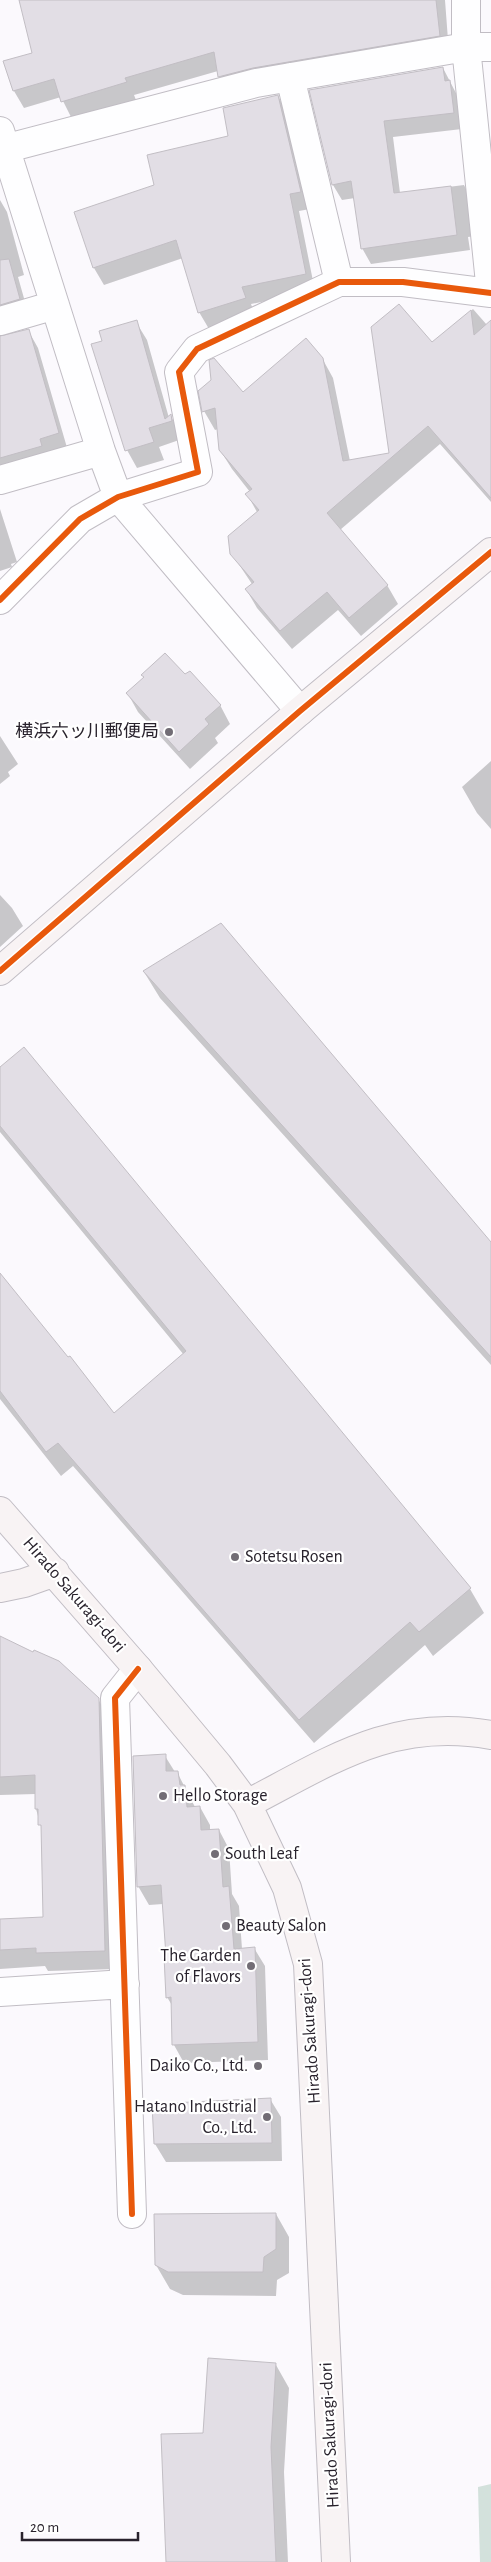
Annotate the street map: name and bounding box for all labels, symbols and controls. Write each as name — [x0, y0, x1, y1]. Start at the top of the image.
place label: 横浜六ッ川郵便局 — [15, 721, 159, 741]
marker: 横浜六ッ川郵便局 — [163, 726, 175, 738]
street label: Hirado Sakuragi-dori — [19, 1534, 129, 1656]
place label: Sotetsu Rosen — [245, 1548, 343, 1566]
marker: Sotetsu Rosen — [229, 1551, 241, 1563]
place label: Hello Storage — [173, 1787, 268, 1805]
marker: Hello Storage — [157, 1790, 169, 1802]
place label: South Leaf — [225, 1845, 300, 1863]
marker: South Leaf — [209, 1848, 221, 1860]
place label: Beauty Salon — [236, 1917, 327, 1935]
marker: Beauty Salon — [220, 1920, 232, 1932]
place label: The Garden of Flavors — [160, 1947, 241, 1986]
street label: Hirado Sakuragi-dori — [296, 1957, 324, 2105]
marker: The Garden of Flavors — [245, 1960, 257, 1972]
place label: Daiko Co., Ltd. — [149, 2057, 248, 2075]
marker: Daiko Co., Ltd. — [252, 2060, 264, 2072]
place label: Hatano Industrial Co., Ltd. — [134, 2098, 257, 2137]
marker: Hatano Industrial Co., Ltd. — [261, 2111, 273, 2123]
street label: Hirado Sakuragi-dori — [317, 2362, 343, 2508]
scale bar — [22, 2510, 139, 2542]
text: 20 m — [30, 2520, 59, 2535]

